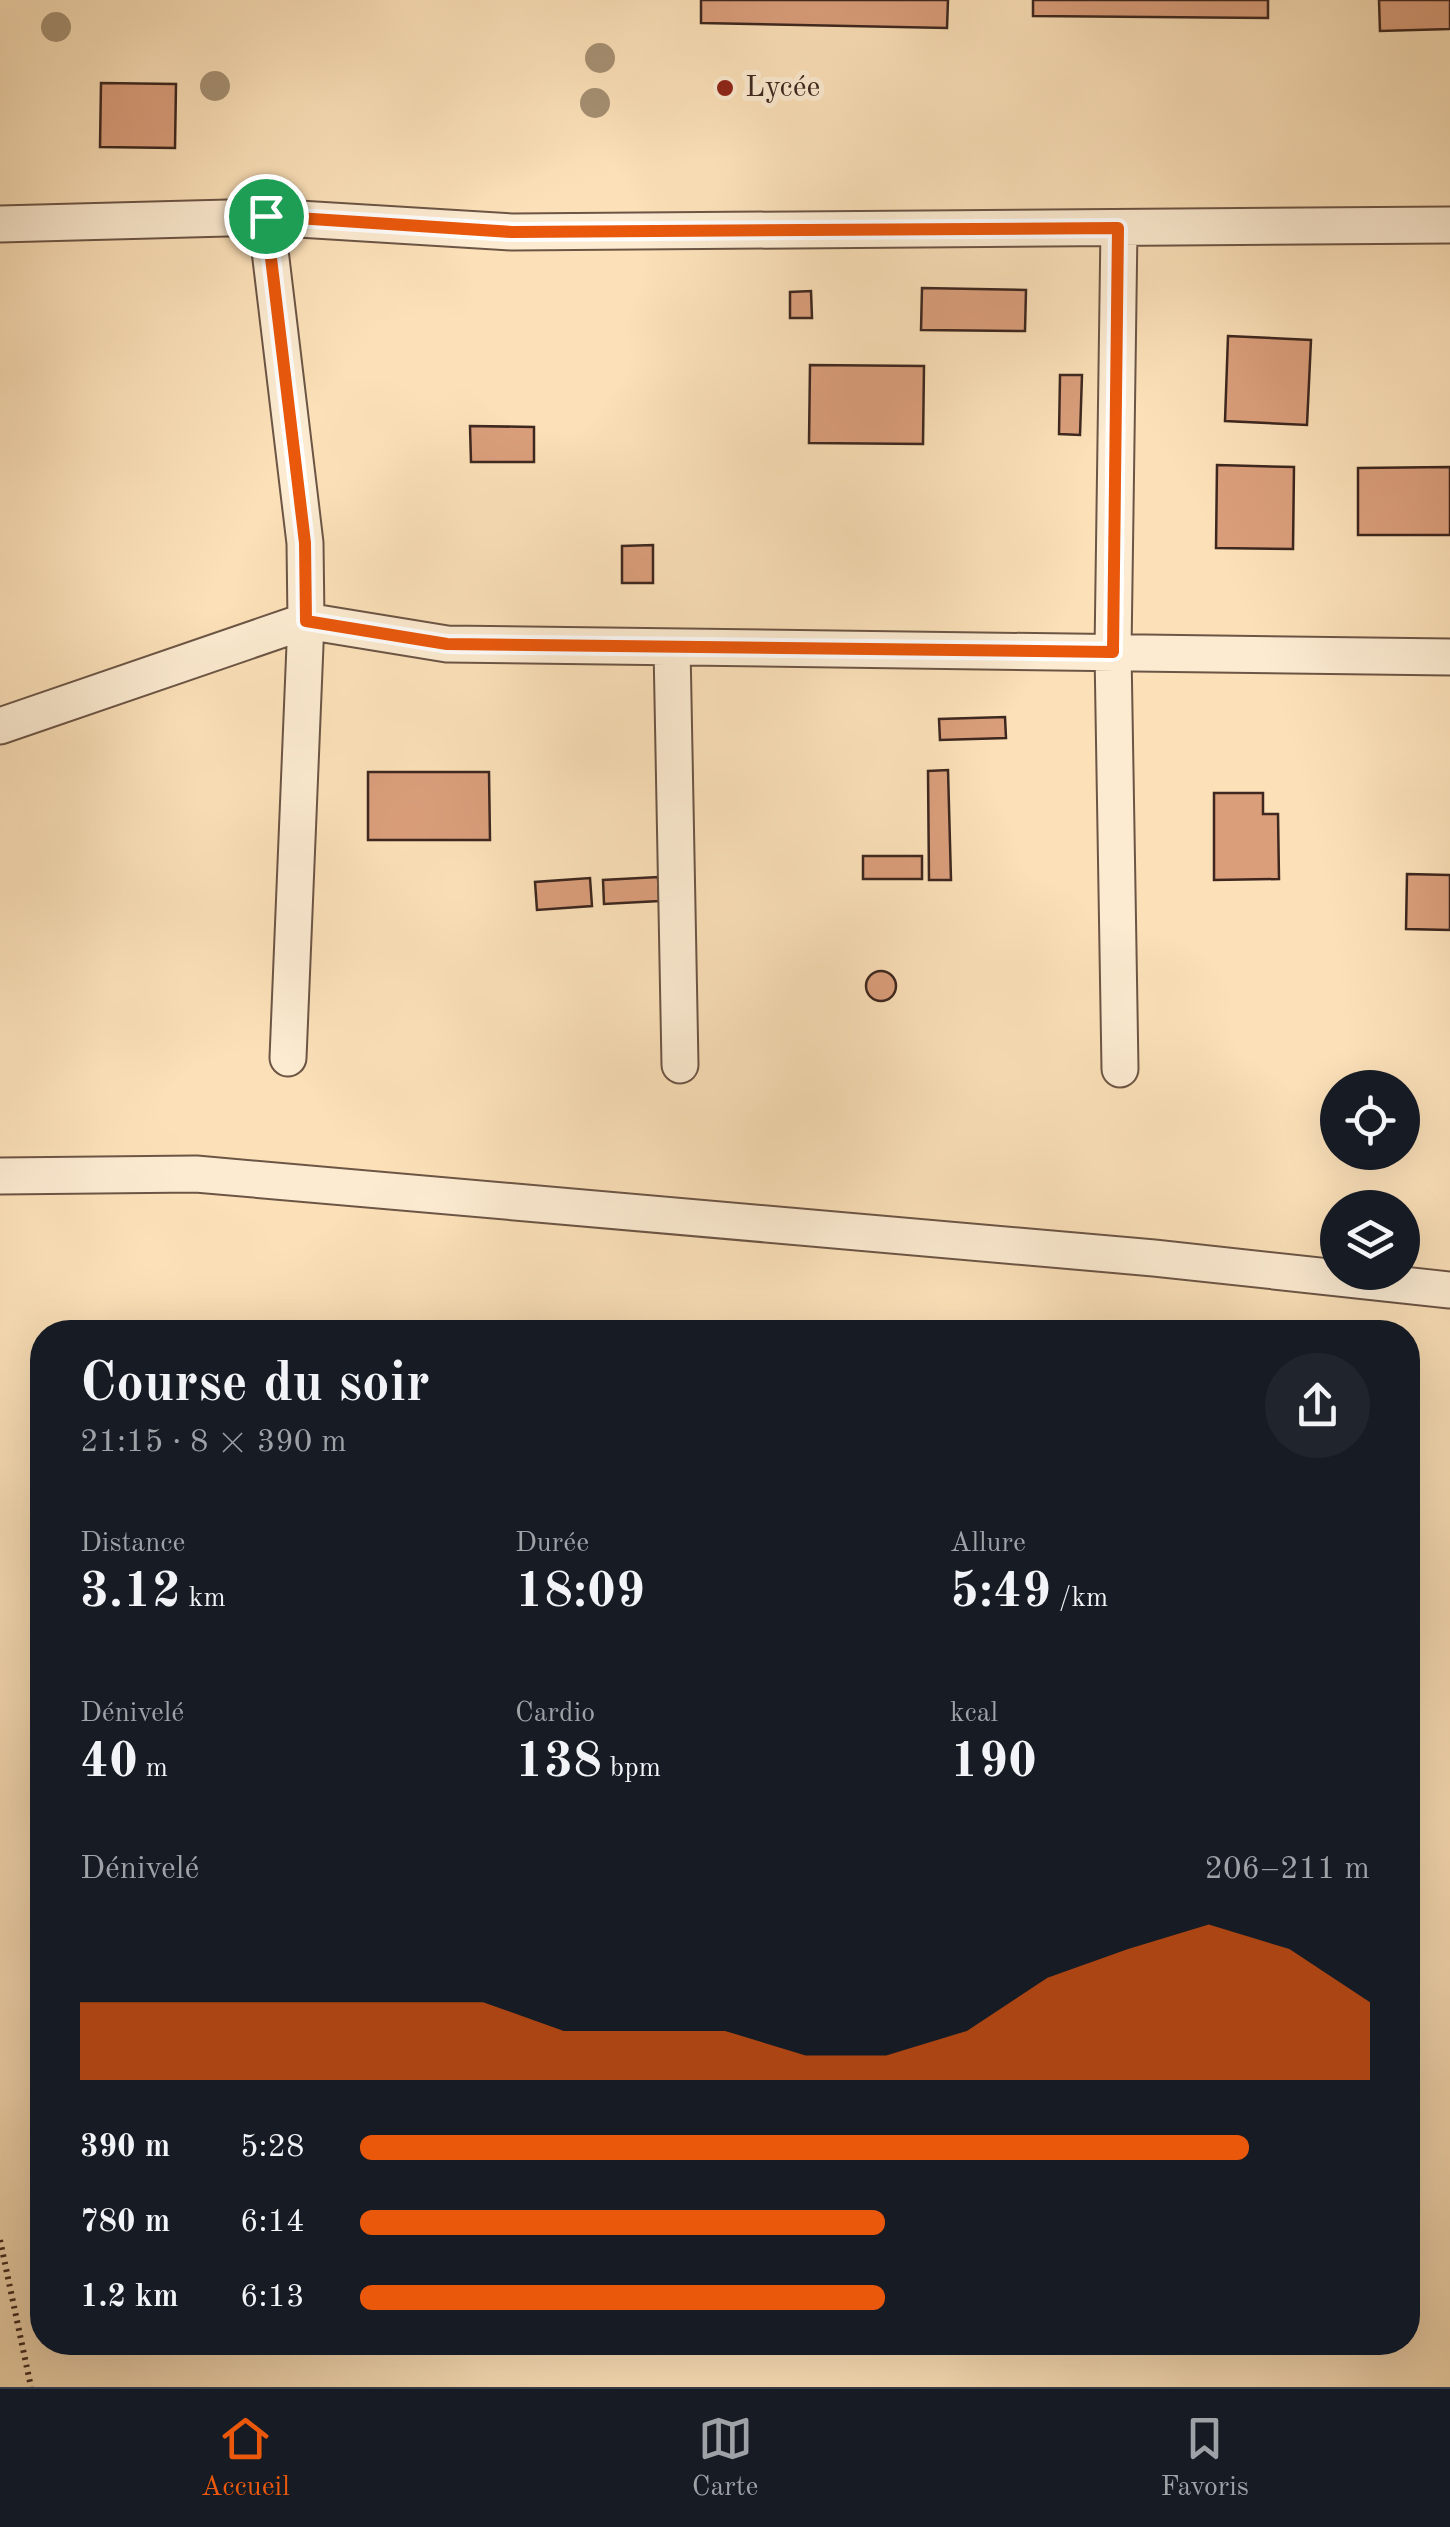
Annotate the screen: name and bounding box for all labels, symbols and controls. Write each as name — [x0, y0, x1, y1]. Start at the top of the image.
place label: Lycée — [745, 73, 820, 103]
marker: Lycée — [714, 77, 736, 99]
pin — [224, 174, 309, 259]
icon: arrive — [239, 189, 294, 244]
map controls — [1320, 1070, 1420, 1290]
button: locate — [1320, 1070, 1420, 1170]
button: layers — [1320, 1190, 1420, 1290]
button: share — [1265, 1353, 1370, 1458]
text: Course du soir — [80, 1358, 430, 1413]
text: 21:15 · 8 × 390 m — [80, 1427, 347, 1459]
text: Distance — [80, 1530, 185, 1558]
text: Durée — [515, 1530, 589, 1558]
text: Allure — [950, 1530, 1026, 1558]
text: 3.12 — [80, 1568, 181, 1618]
text: 18:09 — [515, 1568, 645, 1618]
text: 5:49 — [950, 1568, 1051, 1618]
text: km — [181, 1585, 226, 1613]
text: /km — [1051, 1585, 1108, 1613]
text: Dénivelé — [80, 1700, 184, 1728]
text: Cardio — [515, 1700, 595, 1728]
text: kcal — [950, 1700, 998, 1728]
text: 40 — [80, 1738, 138, 1788]
text: 138 — [515, 1738, 602, 1788]
text: 190 — [950, 1738, 1037, 1788]
text: m — [138, 1755, 168, 1783]
text: bpm — [602, 1755, 661, 1783]
text: Dénivelé — [80, 1854, 199, 1886]
text: 206–211 m — [1204, 1854, 1370, 1886]
text: 390 m — [80, 2132, 170, 2164]
text: 5:28 — [240, 2132, 305, 2164]
text: 780 m — [80, 2207, 170, 2239]
text: 6:14 — [240, 2207, 305, 2239]
text: 1.2 km — [80, 2282, 179, 2314]
text: 6:13 — [240, 2282, 305, 2314]
tab: Accueil — [201, 2411, 290, 2506]
tab: Carte — [692, 2411, 758, 2506]
tab: Favoris — [1160, 2411, 1249, 2506]

